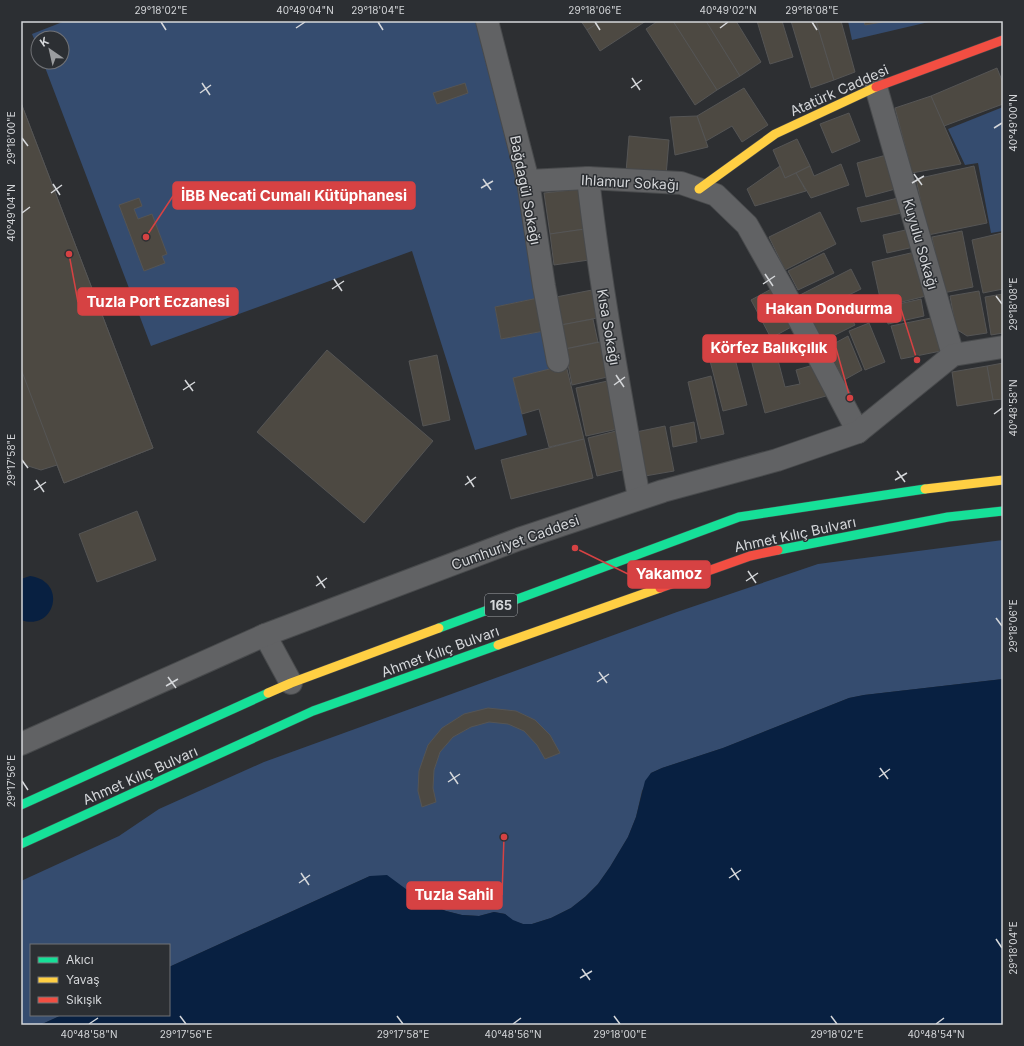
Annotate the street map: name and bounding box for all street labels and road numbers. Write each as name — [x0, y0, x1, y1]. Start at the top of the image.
street label: Atatürk Caddesi — [787, 61, 891, 119]
street label: Bağdagül Sokağı — [507, 134, 545, 246]
street label: Ihlamur Sokağı — [581, 171, 679, 193]
street label: Kuyulu Sokağı — [900, 197, 942, 291]
street label: Kısa Sokağı — [594, 288, 624, 366]
street label: Cumhuriyet Caddesi — [449, 511, 581, 573]
street label: Ahmet Kılıç Bulvarı — [733, 513, 857, 555]
road number: 165 — [485, 594, 517, 616]
street label: Ahmet Kılıç Bulvarı — [379, 622, 501, 680]
street label: Ahmet Kılıç Bulvarı — [80, 742, 200, 808]

